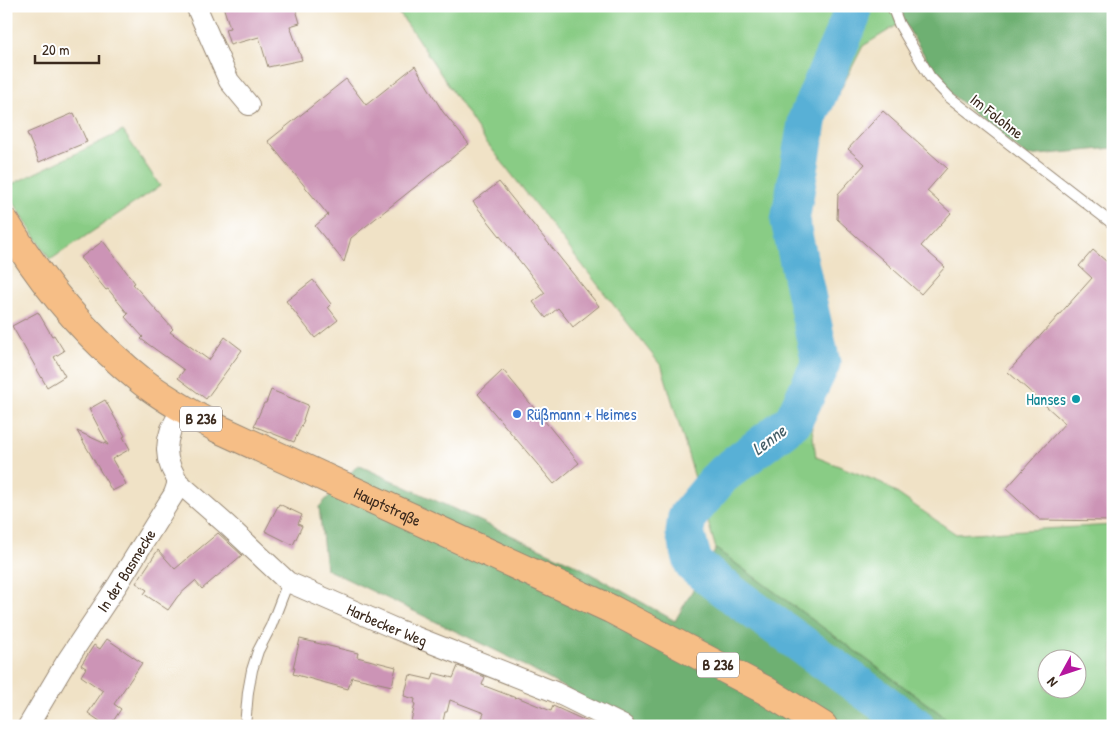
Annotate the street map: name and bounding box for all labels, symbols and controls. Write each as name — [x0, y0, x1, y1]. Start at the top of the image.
scale bar — [35, 32, 99, 64]
text: 20 m — [42, 39, 69, 60]
street label: Im Folohne — [966, 88, 1029, 144]
place label: Hanses — [1026, 388, 1066, 410]
marker: Hanses — [1070, 393, 1082, 405]
place label: Rüßmann + Heimes — [527, 403, 637, 425]
road number: B 236 — [180, 406, 222, 432]
marker: Rüßmann + Heimes — [511, 408, 523, 420]
water label: Lenne — [746, 418, 792, 461]
street label: Hauptstraße — [351, 481, 425, 532]
street label: In der Basmecke — [91, 524, 161, 616]
street label: Harbecker Weg — [343, 598, 431, 651]
north arrow — [1036, 650, 1086, 700]
road number: B 236 — [697, 652, 739, 678]
text: N — [1042, 673, 1061, 692]

